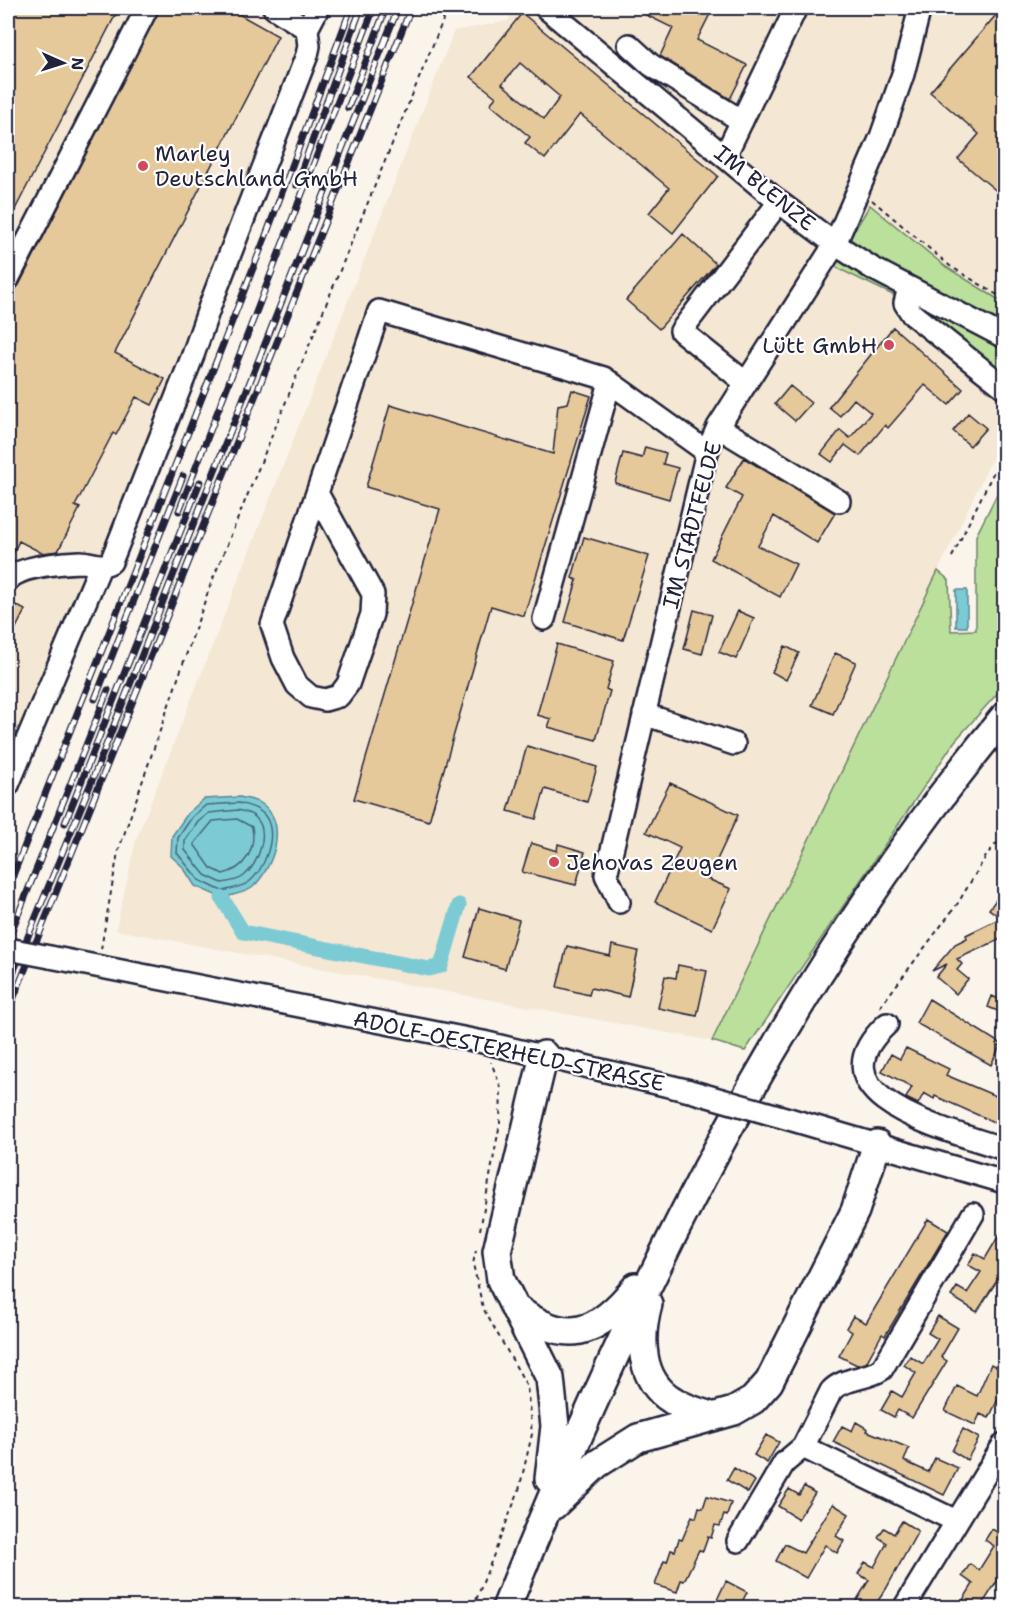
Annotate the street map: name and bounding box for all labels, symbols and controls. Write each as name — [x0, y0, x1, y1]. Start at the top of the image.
north arrow — [33, 33, 93, 93]
text: N — [67, 57, 88, 71]
street label: IM BLENZE — [708, 138, 822, 238]
place label: Marley Deutschland GmbH — [155, 139, 358, 193]
marker: Marley Deutschland GmbH — [136, 159, 150, 173]
place label: Lütt GmbH — [762, 331, 877, 360]
marker: Lütt GmbH — [882, 338, 896, 352]
street label: IM STADTFELDE — [656, 438, 728, 612]
place label: Jehovas Zeugen — [566, 848, 738, 877]
marker: Jehovas Zeugen — [547, 855, 561, 869]
street label: ADOLF-OESTERHELD-STRASSE — [351, 1004, 667, 1098]

